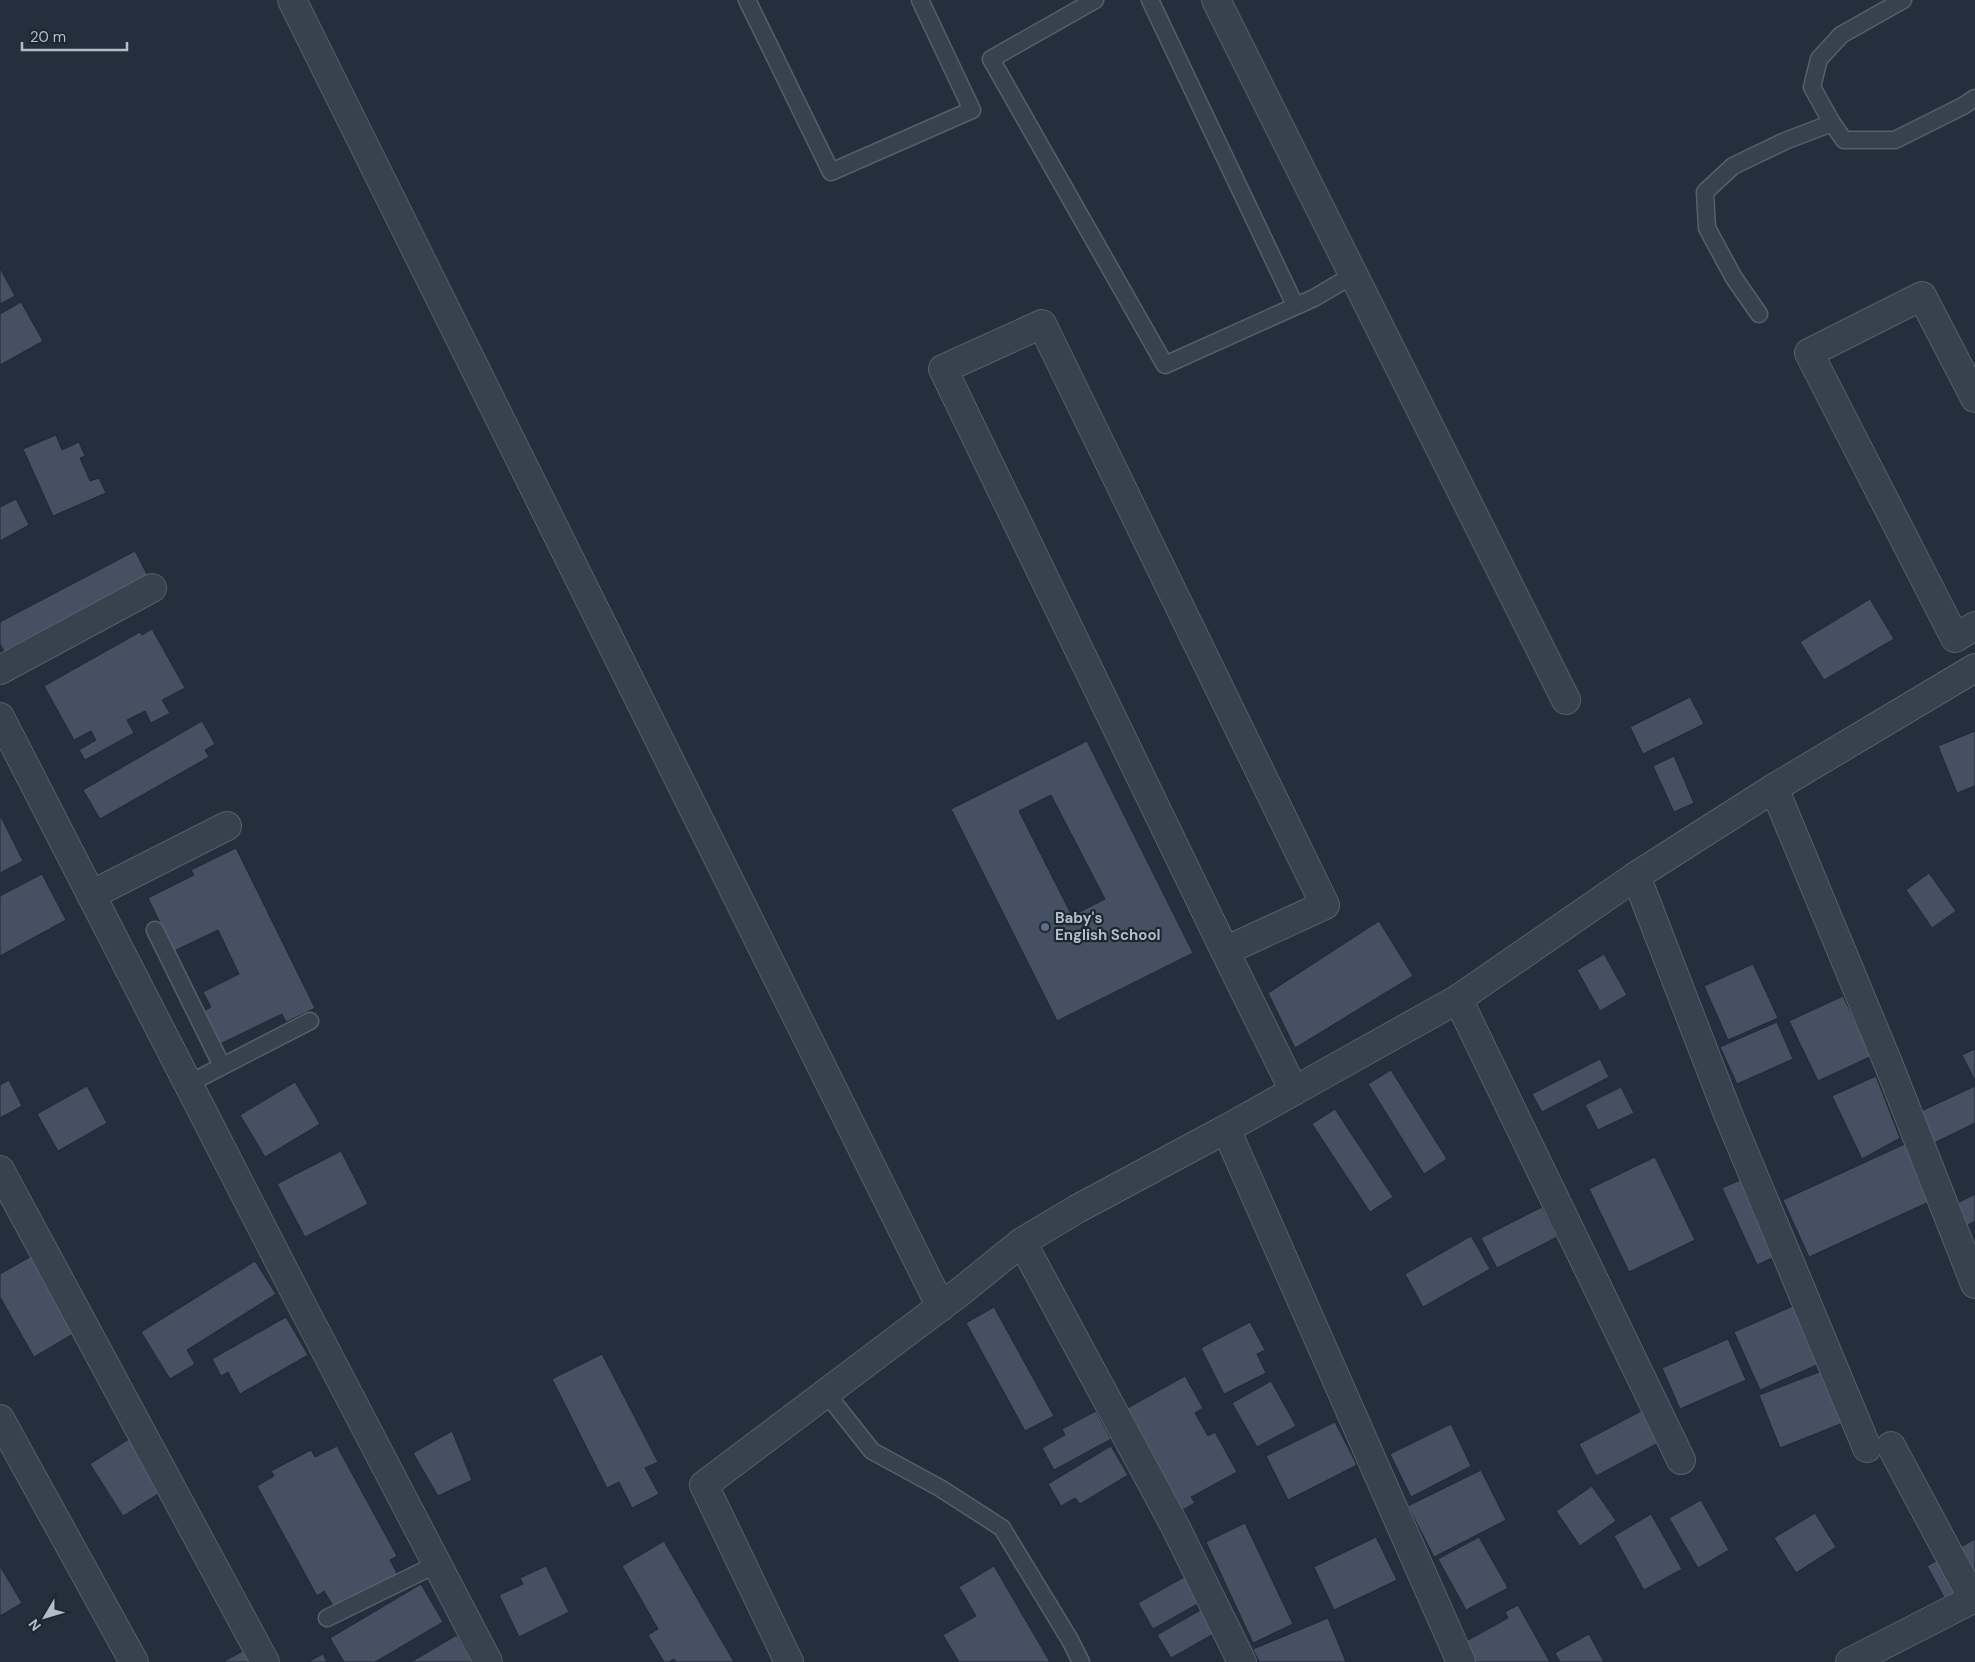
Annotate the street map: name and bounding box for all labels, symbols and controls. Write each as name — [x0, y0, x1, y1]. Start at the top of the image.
scale bar — [22, 20, 128, 52]
text: 20 m — [30, 27, 66, 47]
place label: Baby's English School — [1055, 908, 1161, 945]
marker: Baby's English School — [1039, 921, 1051, 933]
north arrow — [20, 1592, 70, 1642]
text: N — [25, 1615, 45, 1635]

